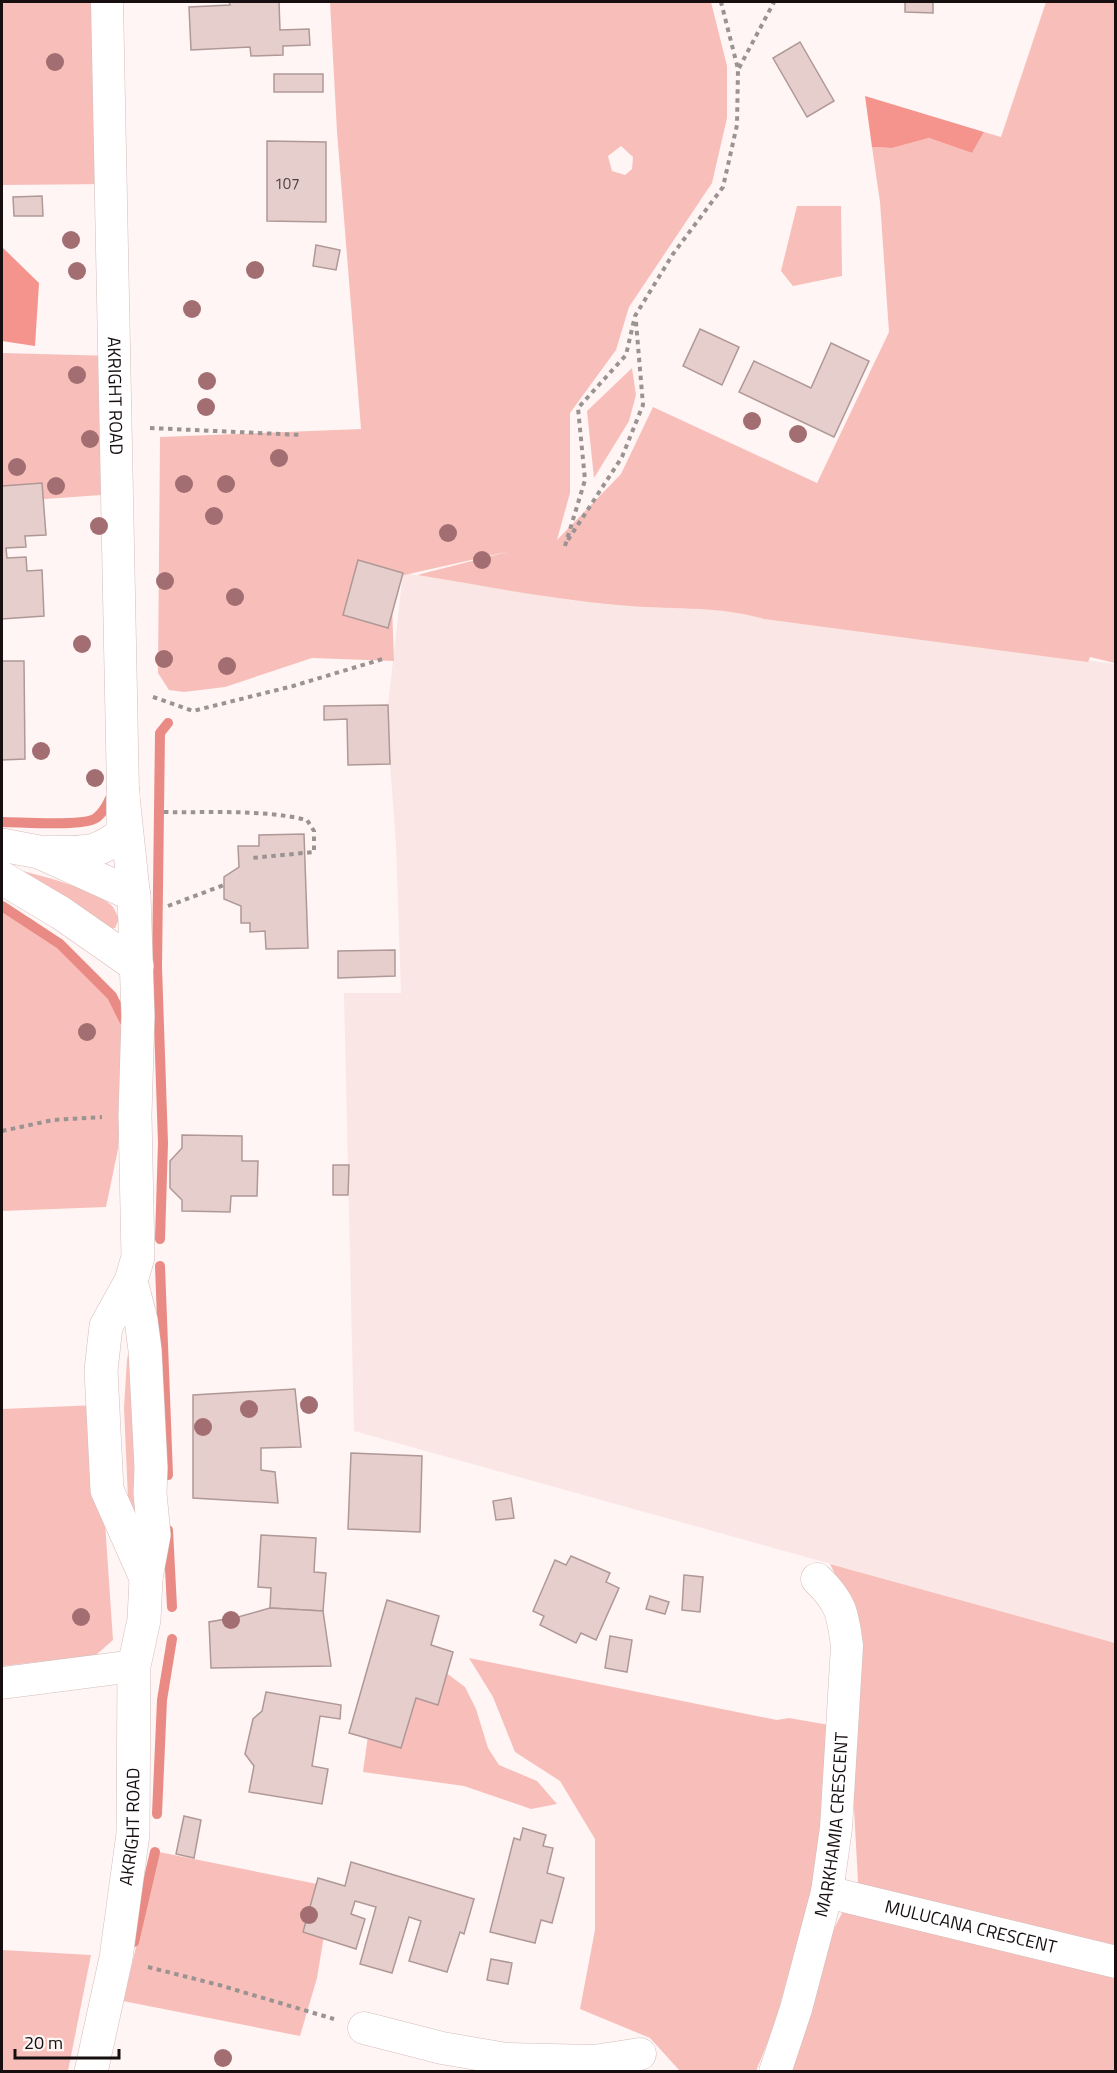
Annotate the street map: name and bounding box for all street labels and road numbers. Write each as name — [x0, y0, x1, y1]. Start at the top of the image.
street label: AKRIGHT ROAD — [101, 336, 130, 455]
street label: MARKHAMIA CRESCENT — [807, 1731, 855, 1920]
street label: AKRIGHT ROAD — [112, 1768, 146, 1887]
street label: MULUCANA CRESCENT — [882, 1893, 1060, 1960]

